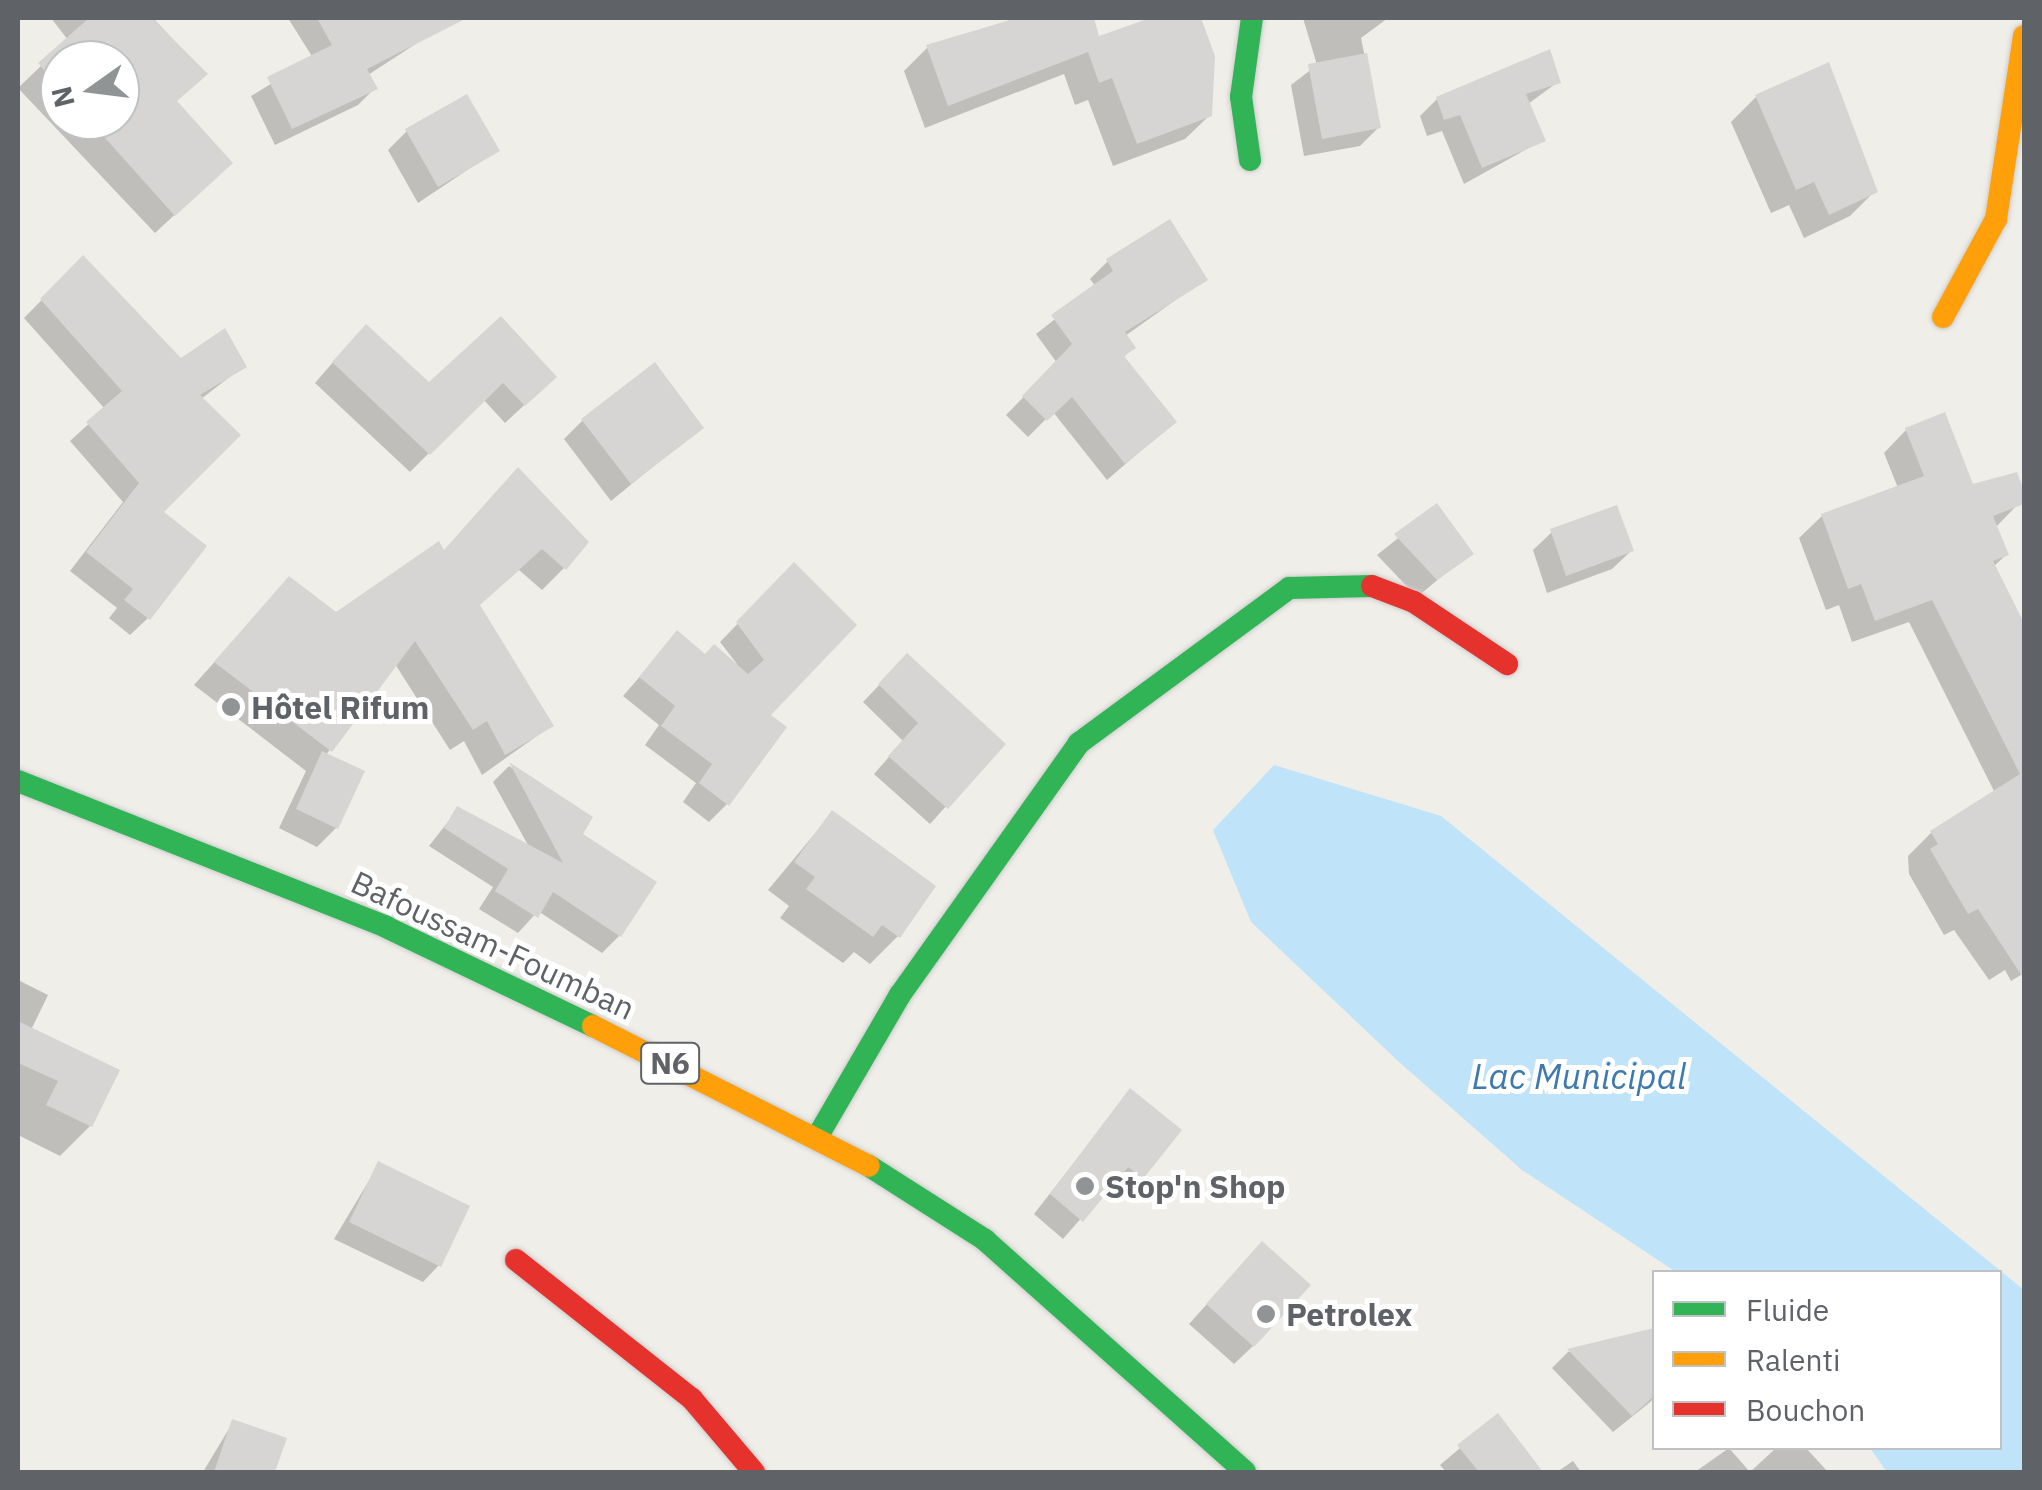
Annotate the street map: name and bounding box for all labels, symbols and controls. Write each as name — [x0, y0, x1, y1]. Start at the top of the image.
north arrow — [40, 40, 140, 140]
text: N — [42, 83, 83, 111]
place label: Hôtel Rifum — [251, 688, 429, 726]
marker: Hôtel Rifum — [220, 696, 242, 718]
street label: Bafoussam-Foumban — [345, 863, 641, 1027]
road number: N6 — [640, 1038, 700, 1088]
water label: Lac Municipal — [1472, 1055, 1686, 1097]
place label: Stop'n Shop — [1105, 1167, 1286, 1205]
marker: Stop'n Shop — [1074, 1175, 1096, 1197]
legend — [1652, 1270, 2002, 1450]
text: Fluide — [1746, 1290, 1829, 1329]
place label: Petrolex — [1286, 1295, 1412, 1333]
marker: Petrolex — [1255, 1303, 1277, 1325]
text: Ralenti — [1746, 1340, 1841, 1379]
text: Bouchon — [1746, 1390, 1865, 1429]

